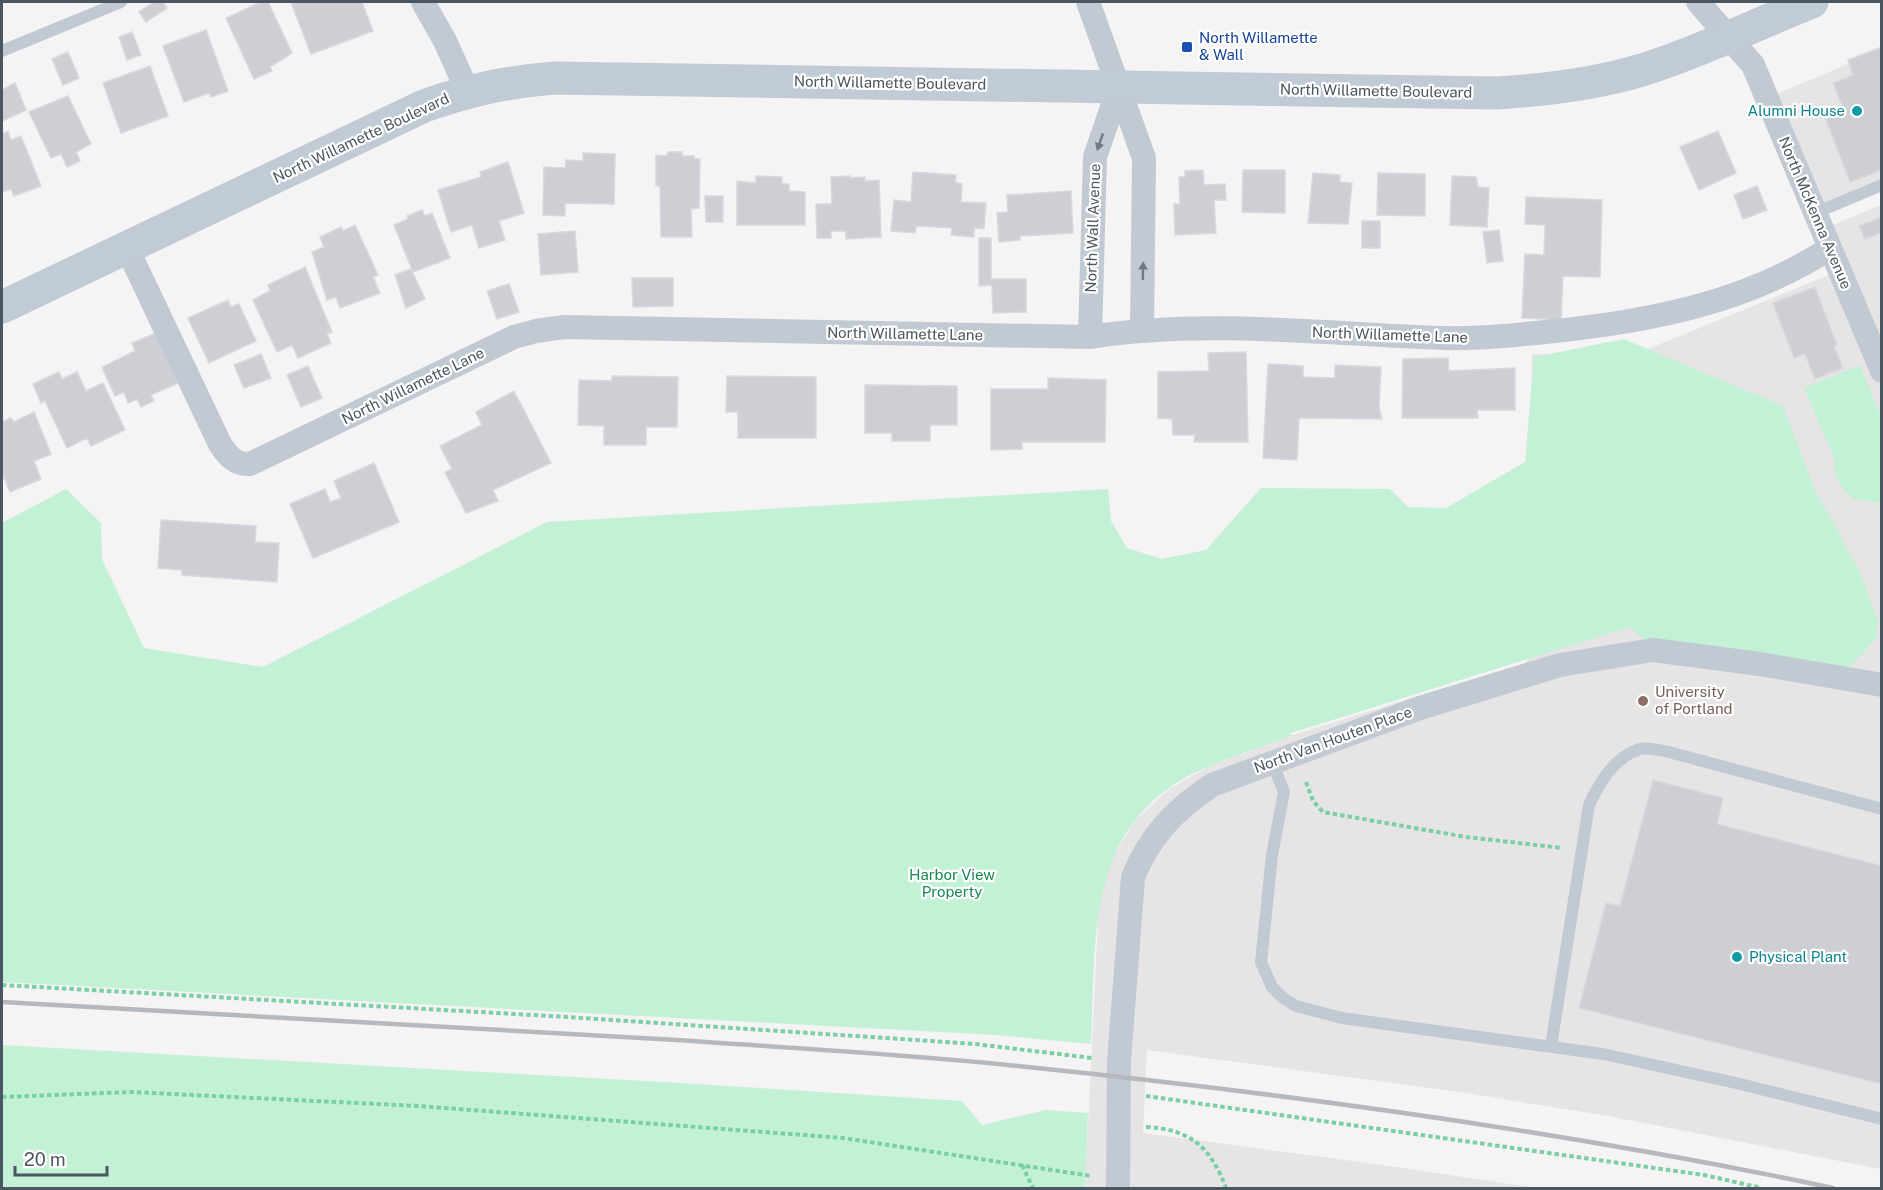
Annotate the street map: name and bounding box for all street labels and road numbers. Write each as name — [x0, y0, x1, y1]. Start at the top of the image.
street label: North Willamette Boulevard — [794, 72, 986, 93]
street label: North Willamette Boulevard — [1280, 80, 1472, 101]
street label: North Willamette Boulevard — [270, 89, 452, 186]
street label: North McKenna Avenue — [1776, 134, 1855, 291]
street label: North Wall Avenue — [1082, 163, 1103, 293]
street label: North Willamette Lane — [1312, 323, 1468, 346]
street label: North Willamette Lane — [827, 324, 983, 343]
street label: North Willamette Lane — [339, 344, 487, 427]
street label: North Van Houten Place — [1251, 703, 1414, 776]

